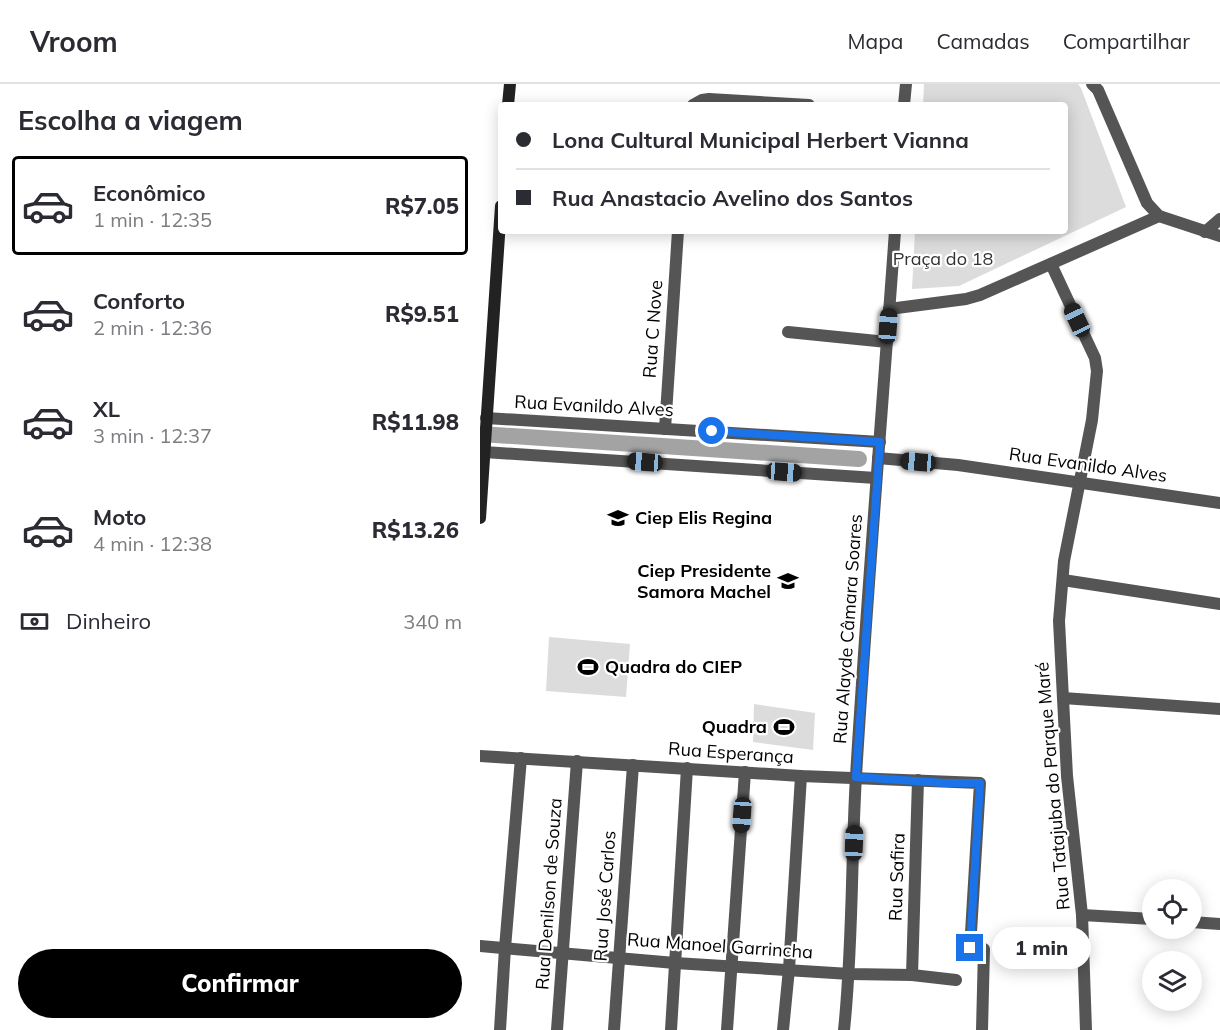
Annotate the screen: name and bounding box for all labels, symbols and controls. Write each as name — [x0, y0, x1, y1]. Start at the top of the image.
text: Vroom — [30, 24, 118, 59]
text: Mapa — [848, 28, 903, 54]
text: Camadas — [936, 28, 1030, 54]
text: Compartilhar — [1063, 28, 1190, 54]
text: Escolha a viagem — [18, 103, 243, 137]
text: Lona Cultural Municipal Herbert Vianna — [552, 126, 969, 154]
icon: car — [21, 179, 75, 233]
text: Econômico — [93, 179, 206, 207]
text: Rua Anastacio Avelino dos Santos — [552, 184, 913, 212]
text: R$7.05 — [385, 192, 459, 220]
text: 1 min · 12:35 — [93, 207, 212, 232]
park label: Praça do 18 — [893, 247, 993, 270]
street label: Rua C Nove — [638, 279, 667, 379]
icon: car — [21, 287, 75, 341]
text: Conforto — [93, 287, 185, 315]
text: R$9.51 — [385, 300, 459, 328]
car — [1061, 300, 1093, 340]
car — [878, 307, 898, 345]
text: 2 min · 12:36 — [93, 315, 212, 340]
street label: Rua Evanildo Alves — [514, 390, 674, 421]
icon: car — [21, 395, 75, 449]
text: XL — [93, 395, 120, 423]
text: R$11.98 — [372, 408, 459, 436]
route start — [698, 417, 725, 444]
text: 3 min · 12:37 — [93, 423, 212, 448]
street label: Rua Evanildo Alves — [1007, 442, 1169, 487]
car — [899, 451, 937, 473]
car — [626, 452, 664, 472]
car — [765, 462, 803, 482]
icon: car — [21, 503, 75, 557]
text: Moto — [93, 503, 146, 531]
school or university icon: Ciep Elis Regina — [606, 506, 630, 530]
place label: Ciep Elis Regina — [635, 506, 772, 529]
street label: Rua Alayde Câmara Soares — [828, 513, 867, 745]
text: R$13.26 — [372, 516, 459, 544]
text: 4 min · 12:38 — [93, 531, 212, 556]
place label: Ciep Presidente Samora Machel — [637, 559, 771, 603]
school or university icon: Ciep Presidente Samora Machel — [776, 569, 800, 593]
icon: cash — [18, 605, 51, 638]
text: Dinheiro — [66, 607, 151, 635]
text: 340 m — [403, 609, 462, 634]
sports icon: Quadra do CIEP — [576, 655, 600, 679]
place label: Quadra do CIEP — [605, 655, 742, 678]
street label: Rua Tatajuba do Parque Maré — [1030, 661, 1075, 911]
place label: Quadra — [702, 715, 767, 738]
sports icon: Quadra — [772, 715, 796, 739]
street label: Rua Esperança — [668, 737, 795, 768]
car — [732, 796, 752, 834]
street label: Rua Denilson de Souza — [530, 797, 567, 991]
car — [844, 825, 864, 861]
street label: Rua José Carlos — [588, 830, 621, 962]
street label: Rua Safira — [883, 833, 910, 921]
map controls — [1142, 879, 1202, 1011]
button: locate — [1142, 879, 1202, 939]
callout: 1 min — [991, 927, 1090, 969]
street label: Rua Manoel Garrincha — [626, 928, 814, 963]
route end — [956, 934, 983, 961]
text: 1 min — [1015, 935, 1068, 960]
button: Confirmar — [18, 949, 462, 1018]
button: layers — [1142, 951, 1202, 1011]

